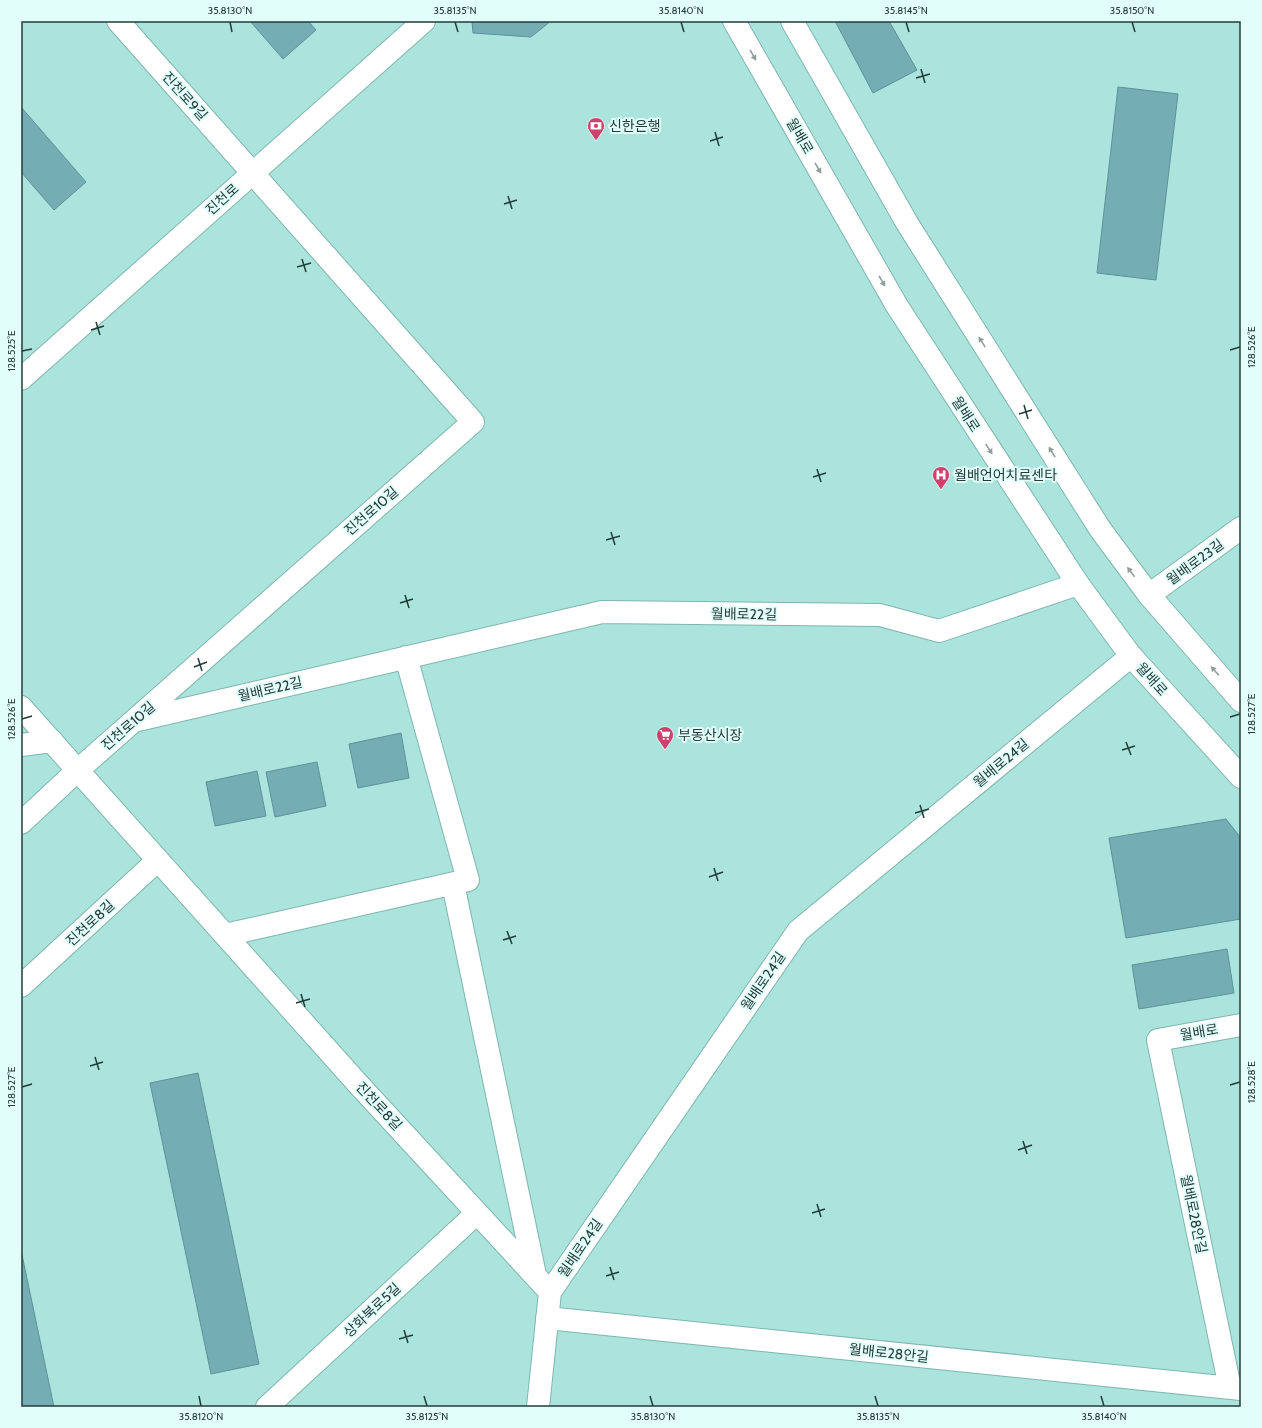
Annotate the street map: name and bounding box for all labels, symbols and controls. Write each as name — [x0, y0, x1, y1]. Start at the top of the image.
text: 35.8130°N — [208, 4, 252, 17]
text: 35.8135°N — [434, 4, 477, 17]
text: 35.8140°N — [659, 4, 703, 17]
text: 35.8145°N — [884, 4, 928, 17]
text: 35.8150°N — [1110, 4, 1154, 17]
one-way arrow — [750, 49, 757, 61]
street label: 진천로9길 — [158, 68, 212, 124]
street label: 월배로 — [783, 115, 818, 157]
bank icon: 신한은행 — [586, 116, 606, 141]
place label: 신한은행 — [609, 117, 661, 135]
one-way arrow — [814, 162, 821, 174]
street label: 진천로 — [202, 179, 242, 219]
one-way arrow — [879, 275, 886, 287]
text: 128.526°E — [1245, 326, 1258, 368]
text: 128.525°E — [5, 330, 18, 372]
one-way arrow — [978, 337, 986, 347]
street label: 월배로 — [948, 393, 984, 435]
one-way arrow — [986, 444, 993, 455]
one-way arrow — [1048, 447, 1056, 457]
hospital icon: 월배언어치료센타 — [931, 465, 951, 490]
place label: 월배언어치료센타 — [954, 466, 1057, 484]
street label: 진천로10길 — [340, 483, 402, 539]
street label: 월배로23길 — [1163, 535, 1227, 589]
one-way arrow — [1127, 567, 1135, 578]
street label: 월배로22길 — [711, 604, 777, 624]
street label: 월배로 — [1132, 659, 1172, 699]
one-way arrow — [1211, 666, 1220, 676]
street label: 월배로22길 — [236, 673, 304, 705]
text: 128.527°E — [1245, 693, 1258, 734]
text: 128.526°E — [5, 698, 18, 740]
street label: 진천로10길 — [97, 698, 159, 754]
supermarket icon: 부동산시장 — [655, 725, 675, 750]
place label: 부동산시장 — [678, 726, 743, 744]
street label: 월배로24길 — [970, 735, 1032, 791]
street label: 진천로8길 — [62, 896, 118, 950]
street label: 월배로24길 — [737, 948, 789, 1014]
street label: 월배로 — [1178, 1020, 1220, 1044]
text: 128.528°E — [1245, 1061, 1258, 1103]
text: 128.527°E — [5, 1066, 18, 1107]
street label: 진천로8길 — [352, 1078, 406, 1134]
street label: 월배로28안길 — [1177, 1173, 1211, 1255]
street label: 월배로24길 — [554, 1215, 606, 1281]
street label: 상화북로5길 — [340, 1279, 404, 1341]
street label: 월배로28안길 — [848, 1340, 930, 1366]
text: 35.8120°N — [179, 1410, 223, 1423]
text: 35.8125°N — [406, 1410, 448, 1423]
text: 35.8130°N — [631, 1410, 675, 1423]
text: 35.8135°N — [857, 1410, 900, 1423]
text: 35.8140°N — [1082, 1410, 1126, 1423]

